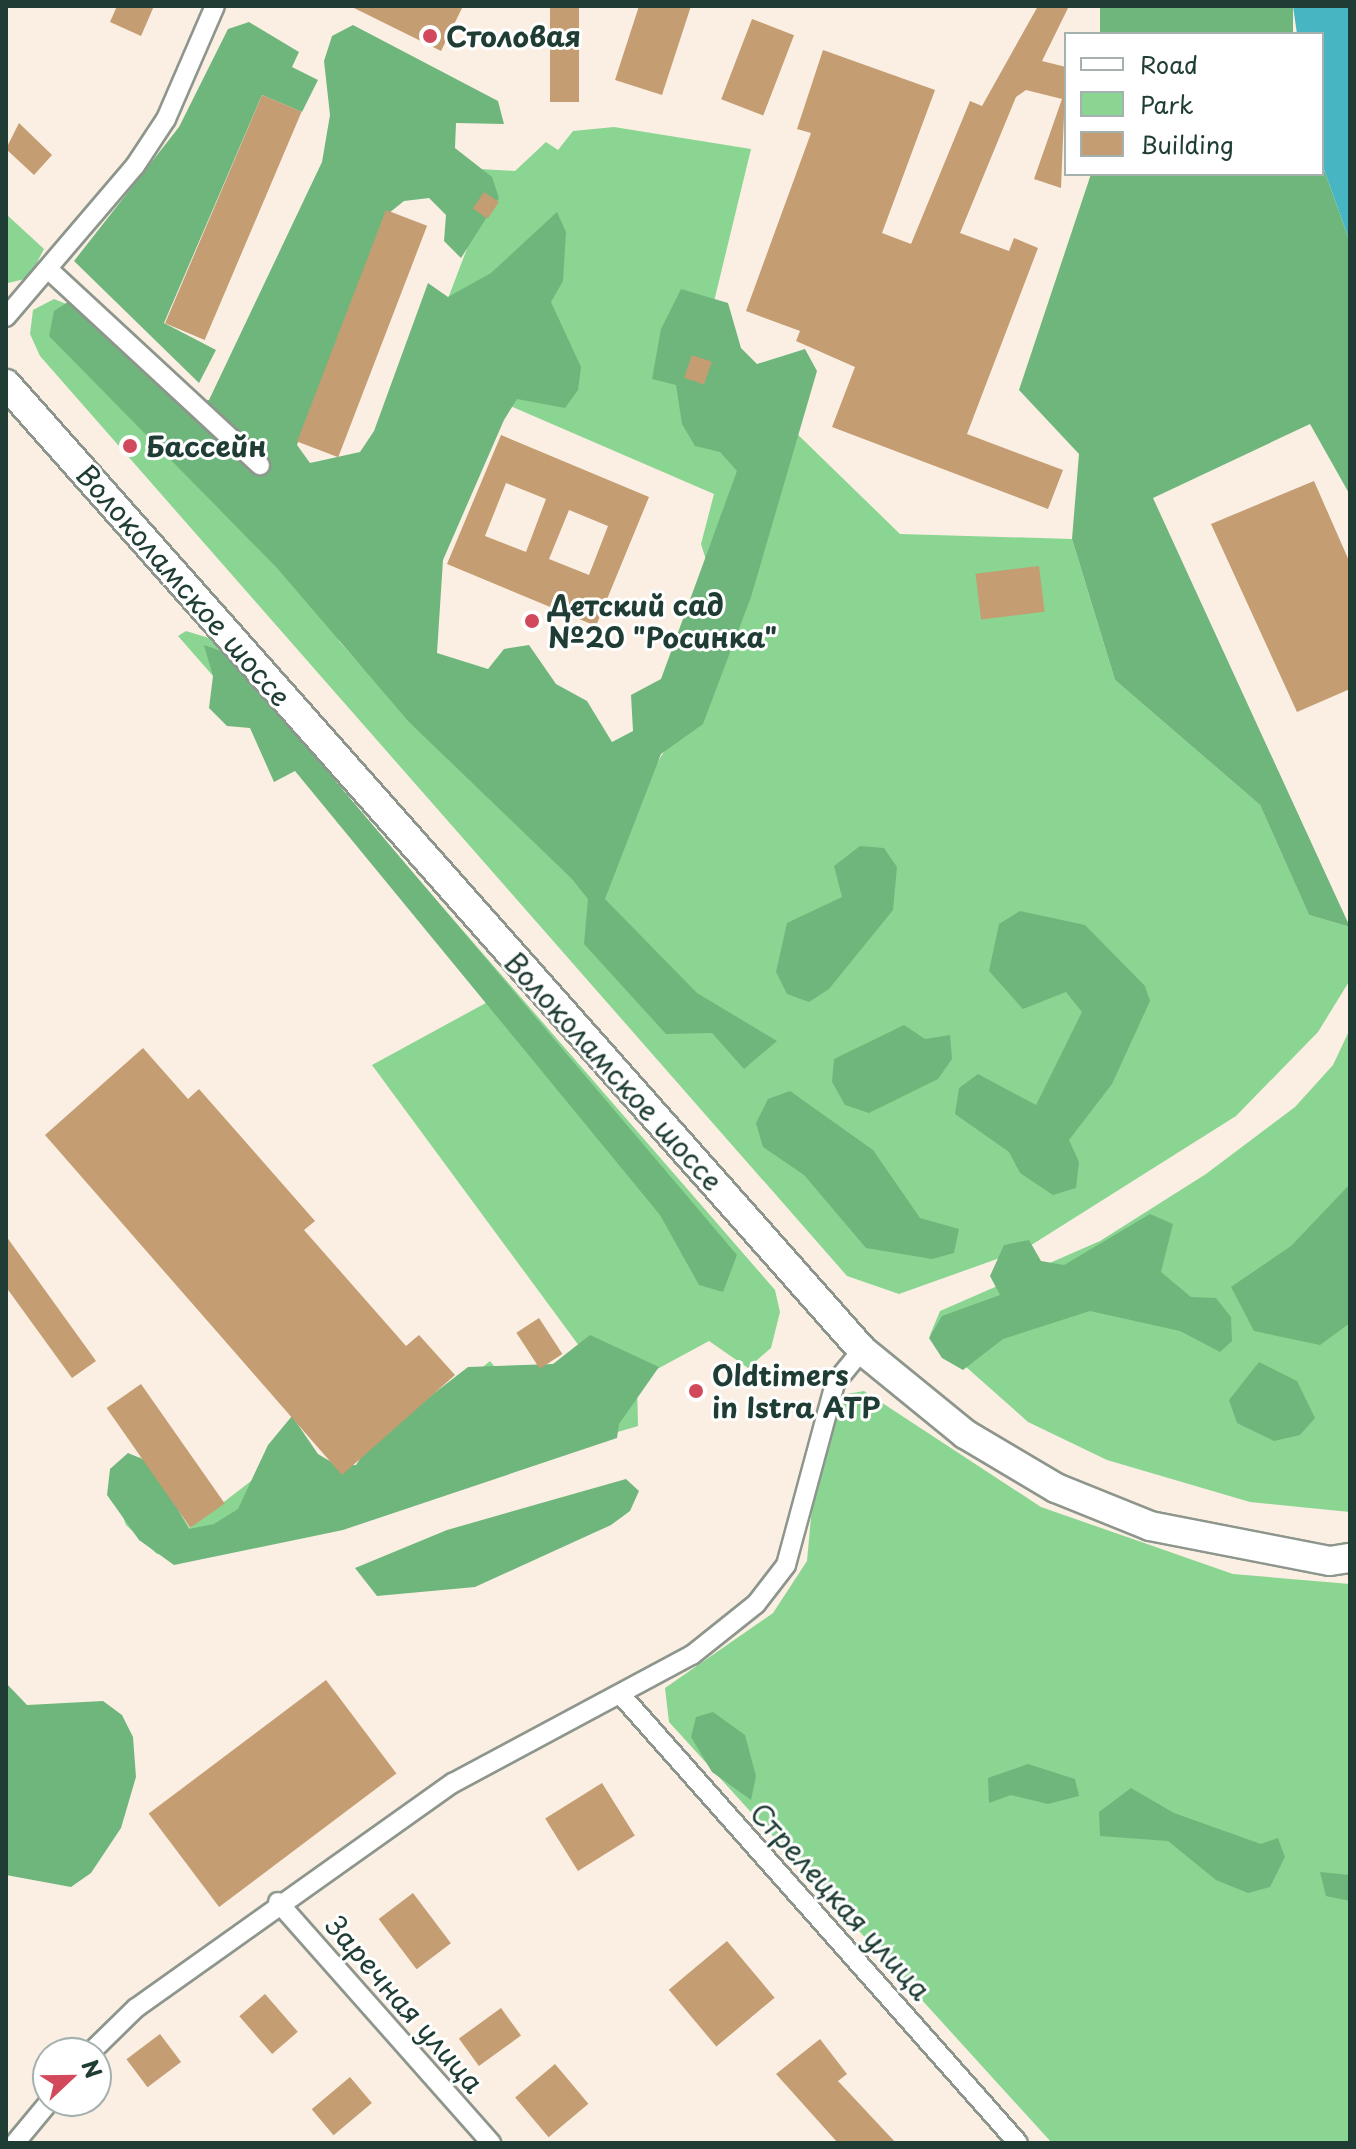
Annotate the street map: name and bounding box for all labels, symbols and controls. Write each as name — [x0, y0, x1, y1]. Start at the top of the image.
place label: Столовая — [446, 19, 581, 53]
marker: Столовая — [421, 27, 439, 45]
legend — [1064, 32, 1324, 176]
text: Road — [1140, 46, 1198, 82]
text: Park — [1140, 86, 1194, 122]
text: Building — [1140, 126, 1234, 162]
place label: Бассейн — [146, 429, 267, 463]
marker: Бассейн — [121, 437, 139, 455]
street label: Волоколамское шоссе — [70, 457, 298, 713]
place label: Детский сад №20 "Росинка" — [548, 588, 778, 654]
marker: Детский сад №20 "Росинка" — [523, 612, 541, 630]
street label: Волоколамское шоссе — [498, 945, 730, 1197]
place label: Oldtimers in Istra ATP — [712, 1358, 882, 1424]
marker: Oldtimers in Istra ATP — [687, 1382, 705, 1400]
street label: Стрелецкая улица — [743, 1795, 939, 2007]
street label: Заречная улица — [319, 1908, 491, 2100]
north arrow — [32, 2037, 112, 2117]
text: N — [74, 2054, 111, 2083]

